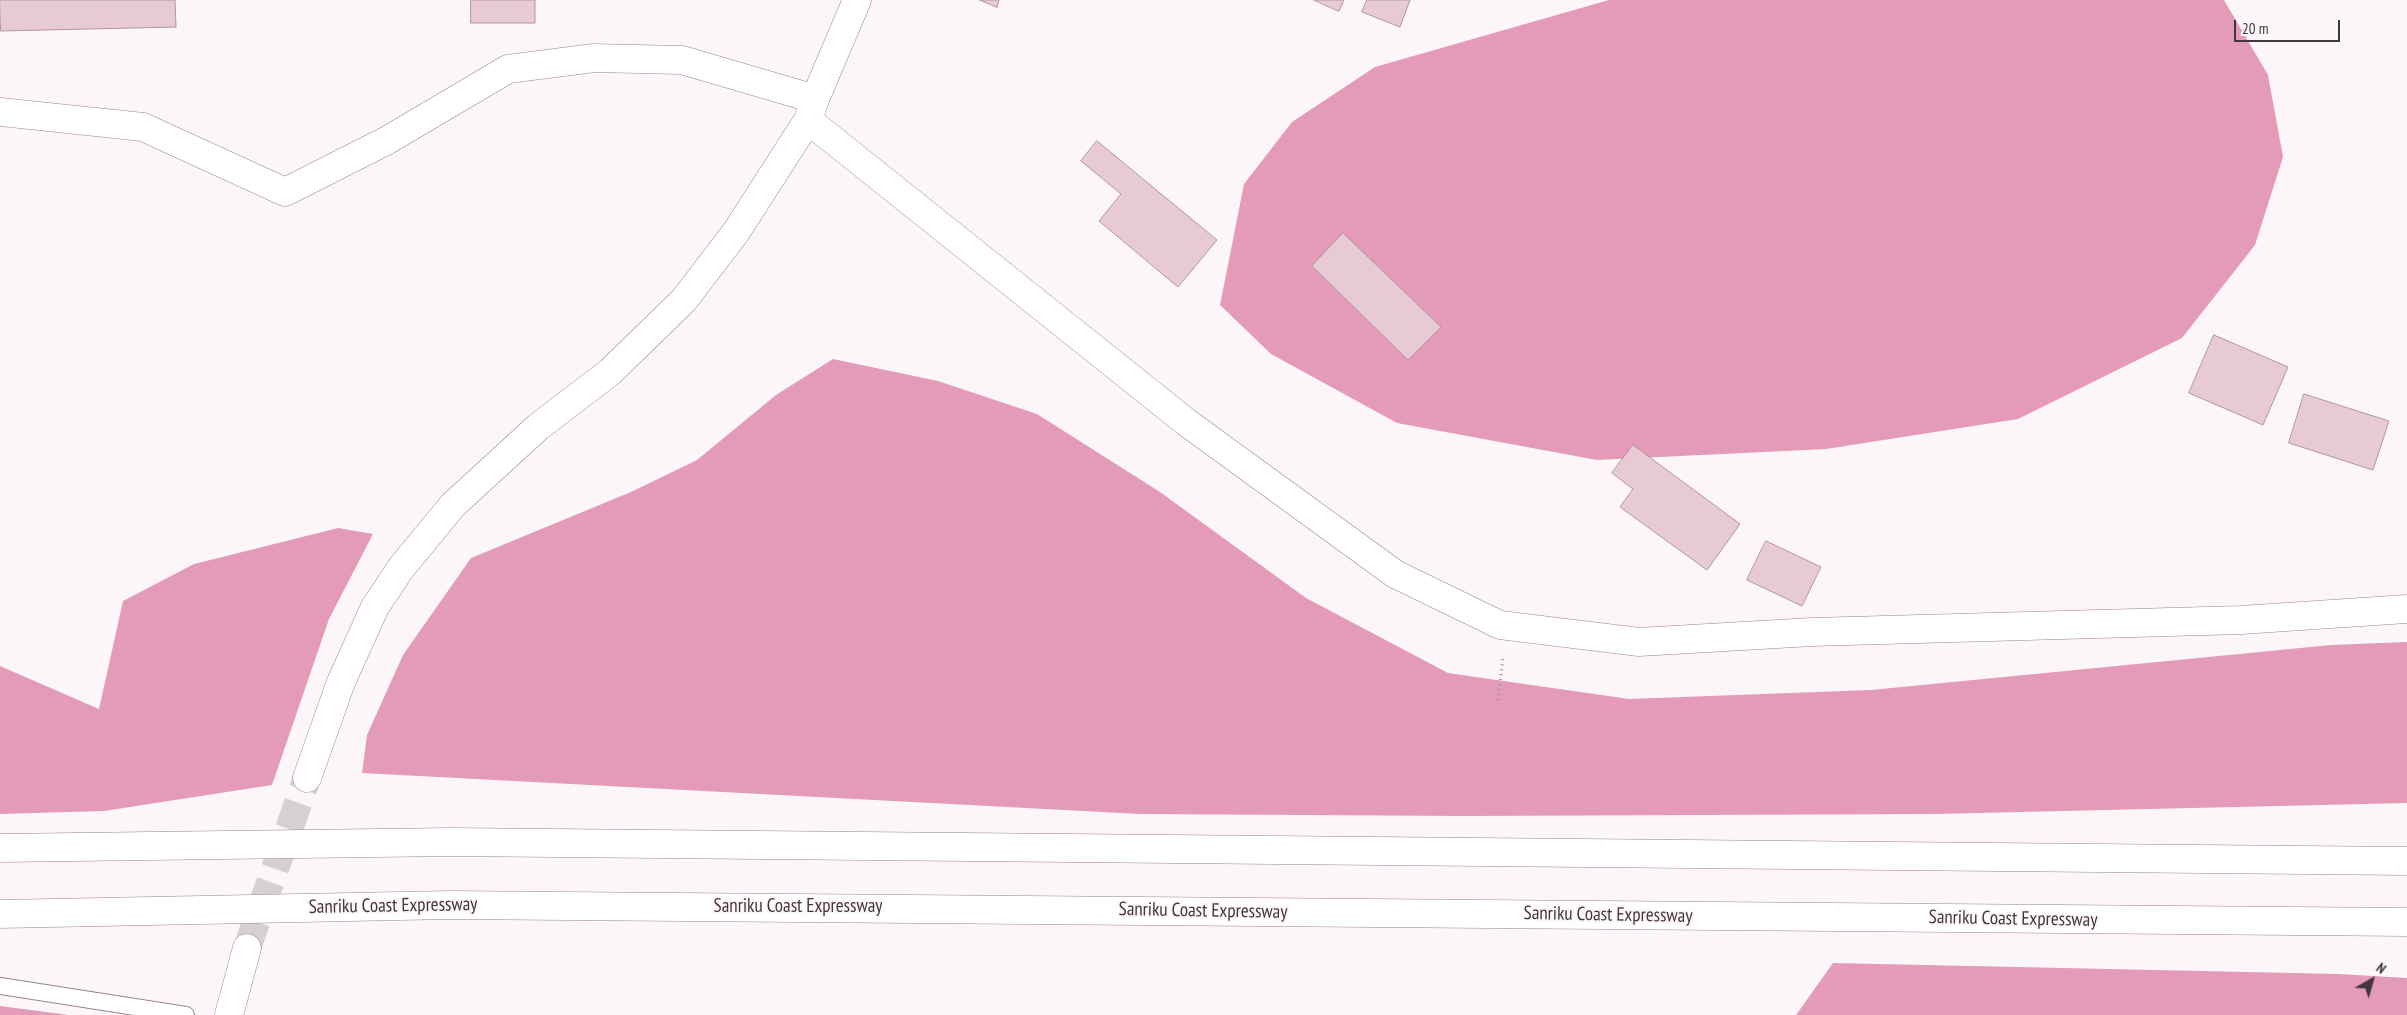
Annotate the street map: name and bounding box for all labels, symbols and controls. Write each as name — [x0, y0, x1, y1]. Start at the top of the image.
scale bar — [2237, 10, 2343, 42]
text: 20 m — [2242, 19, 2268, 38]
street label: Sanriku Coast Expressway — [308, 893, 478, 919]
street label: Sanriku Coast Expressway — [714, 896, 882, 918]
street label: Sanriku Coast Expressway — [1118, 898, 1288, 924]
street label: Sanriku Coast Expressway — [1523, 902, 1693, 928]
street label: Sanriku Coast Expressway — [1928, 906, 2098, 932]
north arrow — [2347, 955, 2397, 1005]
text: N — [2373, 959, 2390, 978]

